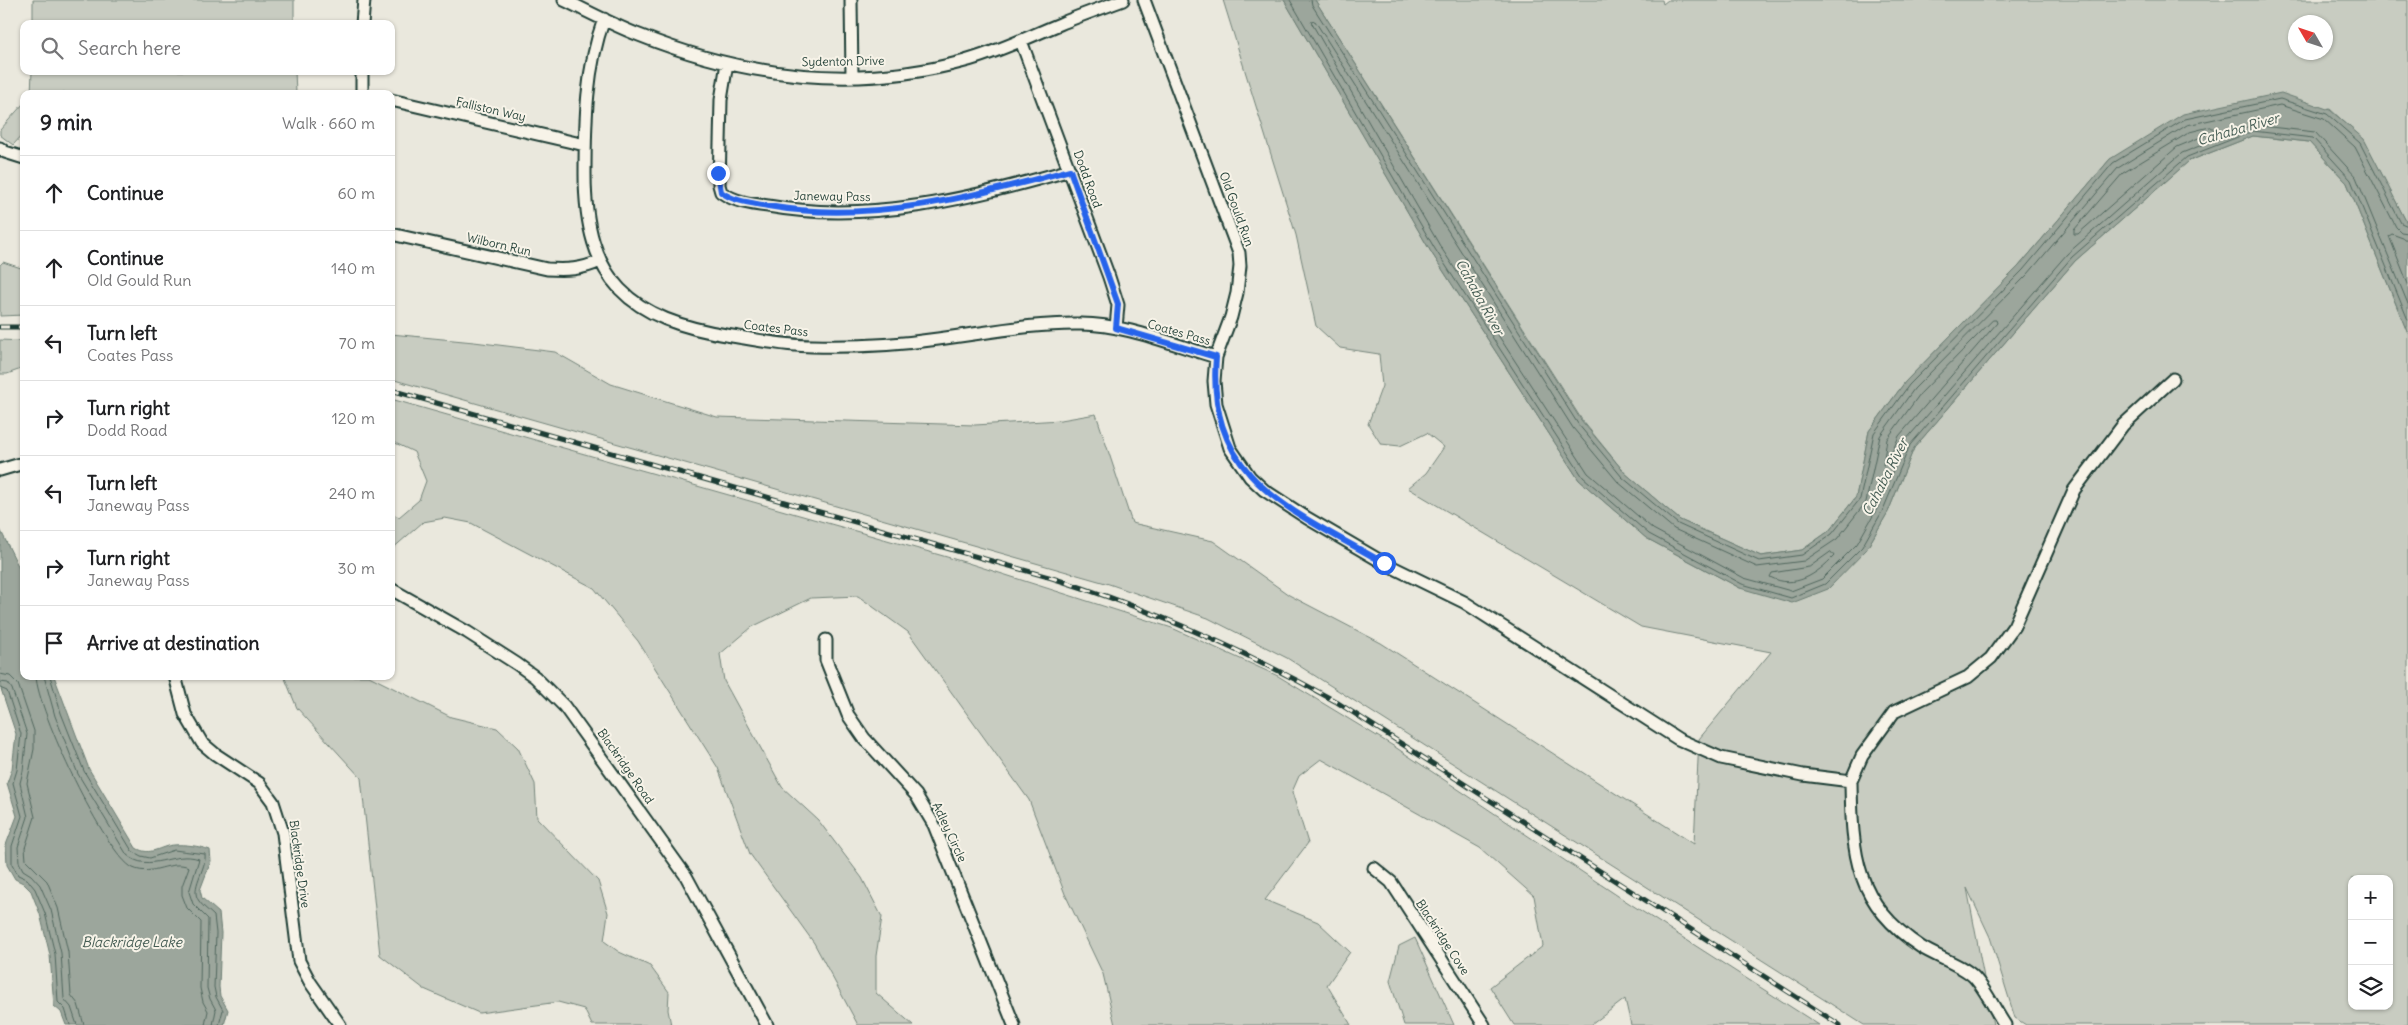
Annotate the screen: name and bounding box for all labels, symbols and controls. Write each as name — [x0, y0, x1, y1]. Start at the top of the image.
north arrow — [2288, 15, 2333, 60]
search box — [20, 20, 395, 75]
icon: search — [38, 34, 66, 62]
text: Search here — [78, 36, 181, 60]
street label: Sydenton Drive — [801, 53, 885, 69]
street label: Falliston Way — [455, 94, 527, 124]
water label: Cahaba River — [2195, 108, 2283, 149]
text: 9 min — [40, 109, 92, 136]
text: Walk · 660 m — [282, 113, 375, 133]
street label: Dodd Road — [1071, 148, 1105, 210]
route end — [707, 162, 730, 185]
street label: Old Gould Run — [1217, 170, 1257, 248]
icon: ahead — [40, 179, 68, 207]
text: Continue — [87, 181, 164, 205]
text: 60 m — [337, 183, 375, 203]
street label: Janeway Pass — [793, 188, 871, 204]
street label: Wilborn Run — [465, 229, 533, 259]
text: Continue — [87, 246, 164, 270]
icon: ahead — [40, 254, 68, 282]
water label: Cahaba River — [1452, 256, 1509, 340]
text: 140 m — [331, 258, 375, 278]
text: Old Gould Run — [87, 270, 192, 290]
street label: Coates Pass — [1146, 316, 1212, 348]
street label: Coates Pass — [743, 317, 809, 339]
text: Turn left — [87, 321, 157, 345]
icon: left — [40, 329, 68, 357]
text: 70 m — [339, 333, 375, 353]
text: Coates Pass — [87, 345, 173, 365]
text: Turn right — [87, 396, 170, 420]
icon: right — [40, 404, 68, 432]
text: 120 m — [332, 408, 375, 428]
text: Dodd Road — [87, 420, 167, 440]
water label: Cahaba River — [1858, 433, 1913, 519]
text: Turn left — [87, 471, 157, 495]
icon: left — [40, 479, 68, 507]
text: 240 m — [329, 483, 375, 503]
text: Janeway Pass — [87, 495, 190, 515]
text: Turn right — [87, 546, 170, 570]
route start — [1373, 552, 1396, 575]
icon: right — [40, 554, 68, 582]
text: 30 m — [338, 558, 375, 578]
text: Janeway Pass — [87, 570, 190, 590]
icon: arrive — [40, 629, 68, 657]
text: Arrive at destination — [87, 631, 260, 655]
street label: Blackridge Road — [595, 726, 657, 806]
street label: Adley Circle — [930, 800, 970, 864]
street label: Blackridge Drive — [286, 819, 314, 909]
map controls — [2348, 875, 2393, 1010]
button: + — [2348, 875, 2393, 920]
street label: Blackridge Cove — [1413, 896, 1473, 978]
button: − — [2348, 920, 2393, 965]
water label: Blackridge Lake — [82, 933, 184, 951]
button: layers — [2348, 965, 2393, 1010]

